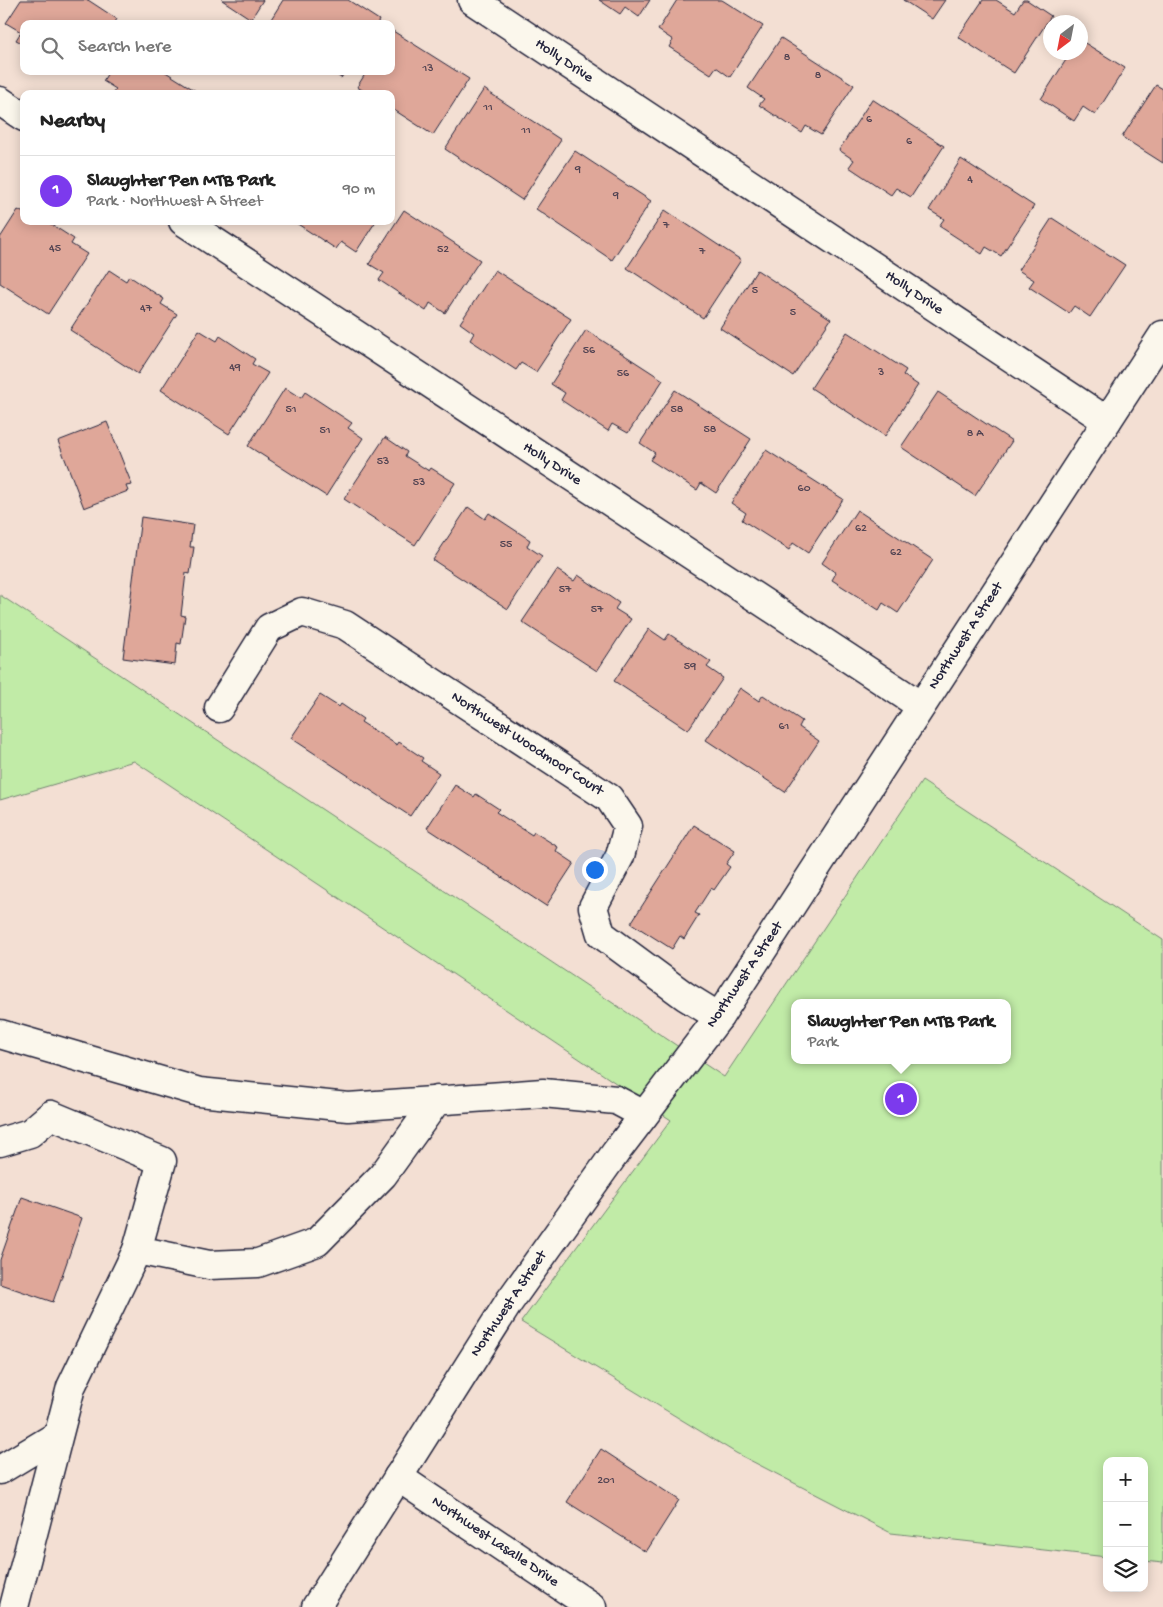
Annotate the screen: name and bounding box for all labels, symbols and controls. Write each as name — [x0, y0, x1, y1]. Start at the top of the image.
north arrow — [1043, 15, 1088, 60]
search box — [20, 20, 395, 75]
icon: search — [38, 34, 66, 62]
street label: Holly Drive — [531, 35, 597, 87]
text: Search here — [78, 36, 172, 59]
house number: 8 — [784, 51, 791, 65]
house number: 13 — [421, 62, 434, 76]
house number: 8 — [815, 69, 822, 83]
house number: 11 — [482, 101, 493, 115]
text: Nearby — [40, 110, 105, 135]
house number: 6 — [866, 113, 873, 127]
house number: 11 — [520, 124, 531, 138]
house number: 6 — [906, 135, 913, 149]
house number: 9 — [574, 163, 581, 177]
text: Slaughter Pen MTB Park — [87, 170, 274, 193]
house number: 4 — [967, 173, 973, 187]
text: 1 — [53, 181, 59, 200]
text: 90 m — [343, 181, 375, 200]
house number: 9 — [612, 189, 619, 203]
text: Park · Northwest A Street — [87, 193, 262, 212]
house number: 7 — [662, 219, 670, 233]
house number: 45 — [49, 242, 61, 256]
house number: 52 — [437, 243, 449, 257]
house number: 7 — [698, 245, 706, 259]
street label: Holly Drive — [881, 267, 947, 319]
house number: 5 — [752, 284, 758, 298]
house number: 47 — [140, 302, 153, 316]
house number: 5 — [790, 306, 796, 320]
house number: 56 — [583, 344, 596, 358]
house number: 49 — [229, 361, 241, 375]
house number: 3 — [877, 366, 884, 380]
house number: 56 — [617, 367, 630, 381]
house number: 51 — [285, 403, 297, 417]
house number: 58 — [671, 403, 684, 417]
house number: 58 — [704, 423, 717, 437]
house number: 51 — [319, 424, 331, 438]
house number: 8 A — [967, 427, 984, 441]
street label: Holly Drive — [519, 438, 585, 490]
house number: 53 — [377, 455, 389, 469]
house number: 53 — [413, 476, 425, 490]
house number: 60 — [798, 482, 811, 496]
house number: 62 — [855, 522, 867, 536]
house number: 55 — [500, 538, 512, 552]
house number: 62 — [890, 546, 902, 560]
street label: Northwest A Street — [925, 578, 1008, 693]
house number: 57 — [559, 583, 572, 597]
house number: 57 — [591, 603, 604, 617]
house number: 59 — [684, 660, 696, 674]
street label: Northwest Woodmoor Court — [447, 688, 608, 801]
house number: 61 — [779, 720, 790, 734]
your location — [582, 857, 608, 883]
street label: Northwest A Street — [703, 917, 788, 1031]
popup — [791, 999, 1011, 1064]
text: Slaughter Pen MTB Park — [807, 1011, 995, 1034]
text: Park — [807, 1034, 838, 1053]
pin: 1 — [885, 1080, 917, 1118]
street label: Northwest A Street — [467, 1246, 552, 1360]
map controls — [1103, 1457, 1148, 1592]
button: + — [1103, 1457, 1148, 1502]
house number: 201 — [597, 1474, 615, 1488]
street label: Northwest Lasalle Drive — [428, 1493, 562, 1592]
button: − — [1103, 1502, 1148, 1547]
button: layers — [1103, 1547, 1148, 1592]

